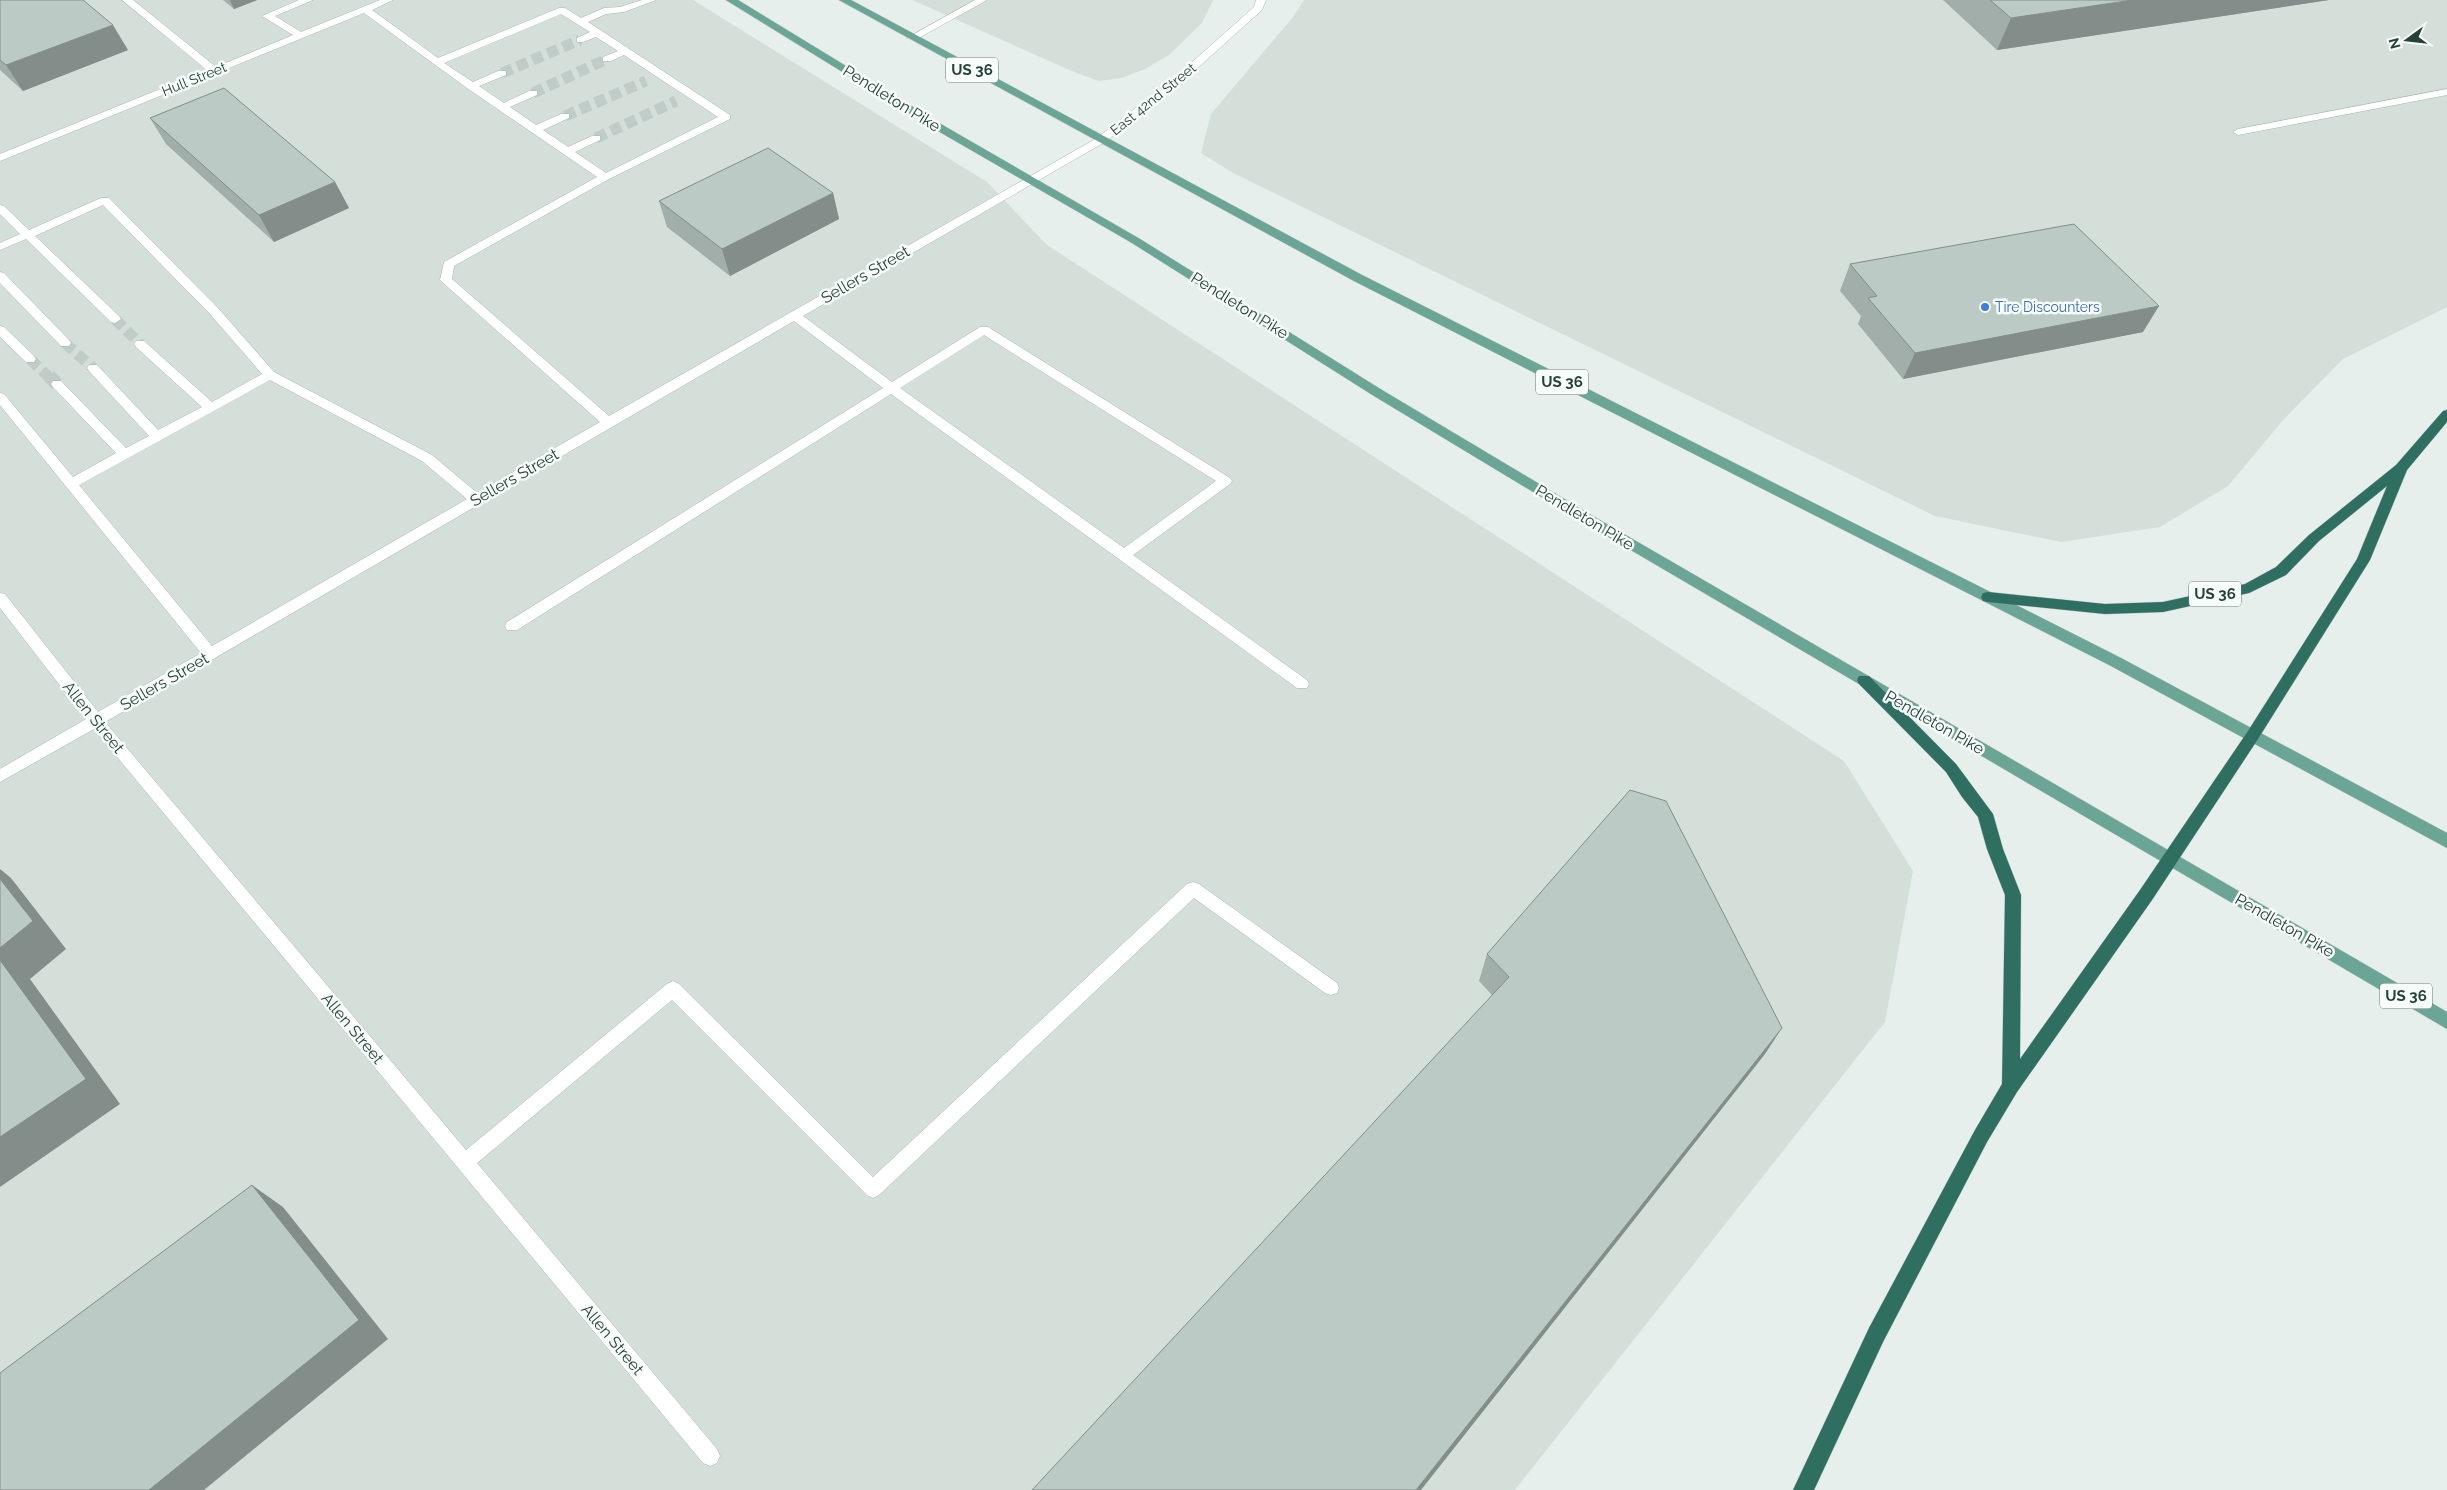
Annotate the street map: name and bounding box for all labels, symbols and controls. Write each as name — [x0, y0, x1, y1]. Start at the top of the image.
north arrow — [2382, 15, 2432, 65]
text: N — [2385, 36, 2404, 51]
road number: US 36 — [946, 58, 998, 82]
street label: Hull Street — [159, 59, 229, 99]
street label: East 42nd Street — [1107, 59, 1199, 138]
street label: Pendleton Pike — [840, 61, 944, 136]
street label: Sellers Street — [818, 241, 913, 307]
street label: Pendleton Pike — [1188, 268, 1292, 343]
place label: Tire Discounters — [1995, 299, 2100, 315]
marker: Tire Discounters — [1979, 301, 1991, 313]
road number: US 36 — [1536, 370, 1588, 394]
street label: Sellers Street — [467, 444, 562, 510]
street label: Pendleton Pike — [1532, 481, 1637, 554]
road number: US 36 — [2189, 582, 2241, 606]
street label: Sellers Street — [117, 648, 212, 714]
street label: Allen Street — [59, 678, 129, 757]
street label: Pendleton Pike — [1882, 686, 1988, 758]
street label: Pendleton Pike — [2232, 889, 2338, 961]
road number: US 36 — [2380, 984, 2432, 1008]
street label: Allen Street — [317, 989, 388, 1068]
street label: Allen Street — [577, 1300, 648, 1379]

